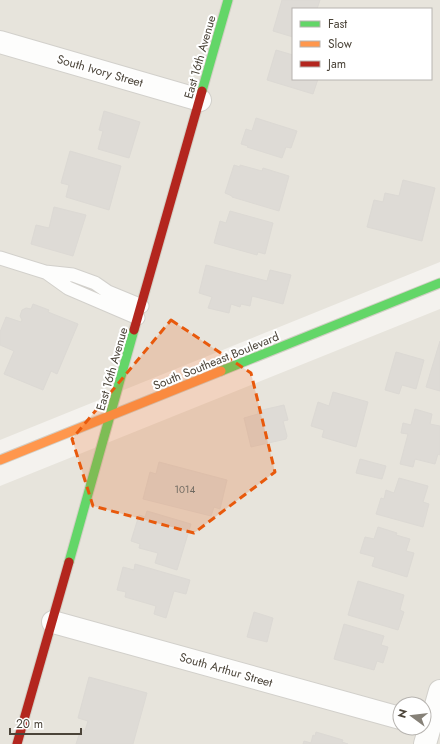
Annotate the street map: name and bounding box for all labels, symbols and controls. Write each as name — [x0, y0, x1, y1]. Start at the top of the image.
legend — [292, 8, 432, 80]
street label: East 16th Avenue — [179, 13, 221, 101]
text: Fast — [328, 15, 347, 33]
text: Slow — [328, 35, 353, 53]
street label: South Ivory Street — [55, 50, 145, 92]
text: Jam — [326, 55, 346, 73]
street label: East 16th Avenue — [91, 325, 133, 413]
street label: South Southeast Boulevard — [150, 327, 282, 395]
house number: 1014 — [175, 482, 196, 497]
street label: South Arthur Street — [177, 648, 275, 692]
north arrow — [392, 696, 432, 736]
text: N — [393, 707, 411, 720]
scale bar — [10, 710, 81, 736]
text: 20 m — [16, 715, 43, 733]

